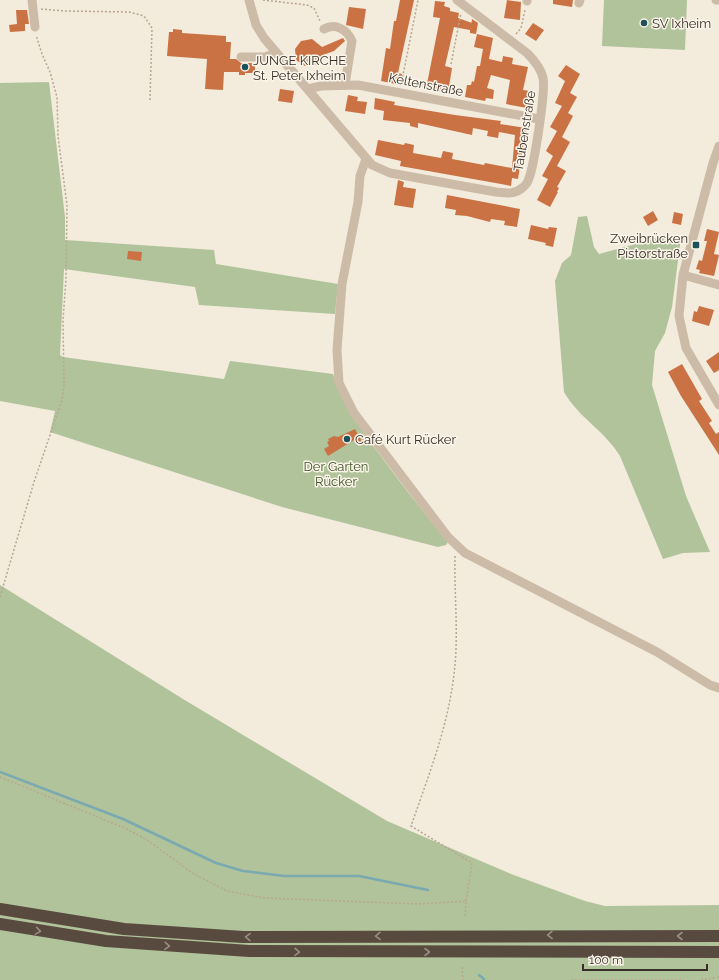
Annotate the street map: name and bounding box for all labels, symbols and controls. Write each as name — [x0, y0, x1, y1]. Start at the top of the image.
place label: SV Ixheim — [652, 16, 711, 31]
marker: SV Ixheim — [639, 18, 649, 28]
place label: JUNGE KIRCHE St. Peter Ixheim — [253, 53, 346, 83]
marker: JUNGE KIRCHE St. Peter Ixheim — [240, 62, 250, 72]
street label: Keltenstraße — [387, 70, 465, 99]
street label: Taubenstraße — [511, 89, 538, 173]
place label: Zweibrücken Pistorstraße — [610, 231, 688, 261]
marker: Zweibrücken Pistorstraße — [691, 240, 701, 250]
place label: Café Kurt Rücker — [355, 432, 456, 447]
marker: Café Kurt Rücker — [342, 434, 352, 444]
park label: Der Garten Rücker — [304, 459, 368, 489]
one-way arrow — [35, 926, 41, 935]
one-way arrow — [547, 931, 553, 939]
one-way arrow — [677, 931, 683, 940]
one-way arrow — [375, 932, 381, 941]
one-way arrow — [245, 933, 251, 941]
one-way arrow — [164, 942, 170, 951]
scale bar — [583, 946, 707, 972]
one-way arrow — [294, 948, 300, 956]
one-way arrow — [424, 948, 430, 956]
text: 100 m — [589, 953, 623, 967]

